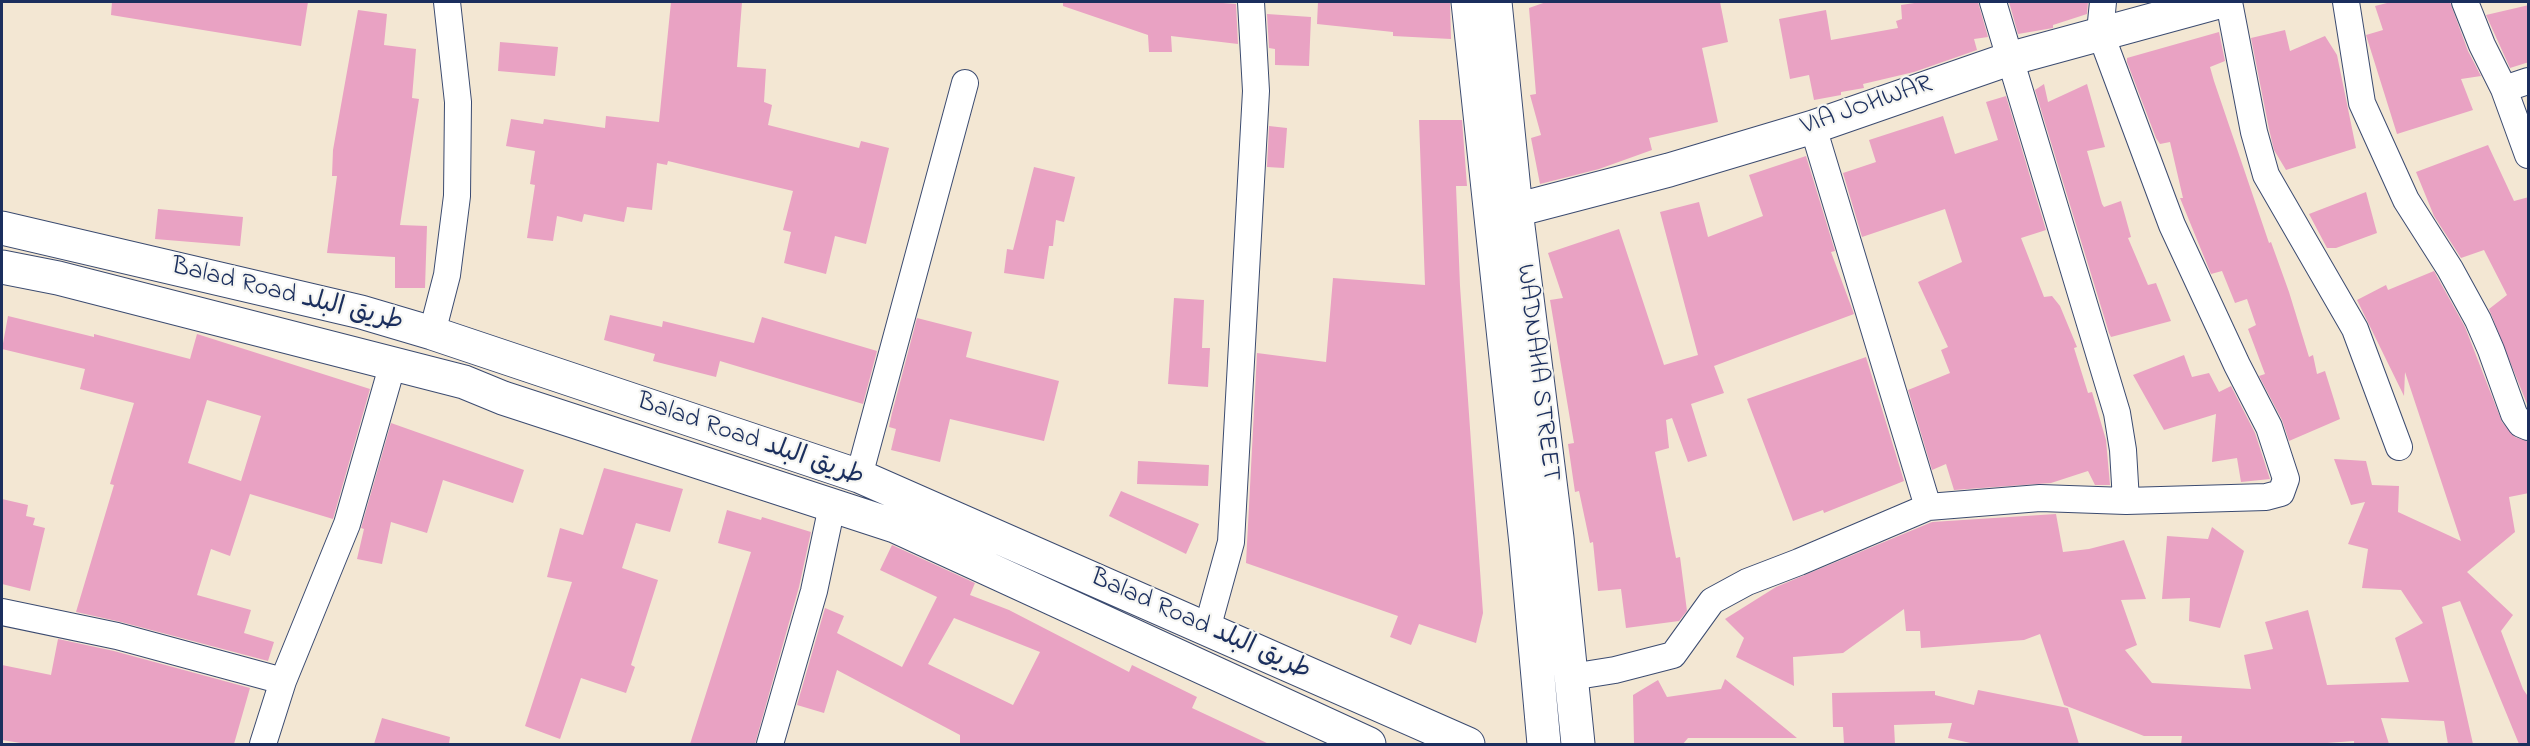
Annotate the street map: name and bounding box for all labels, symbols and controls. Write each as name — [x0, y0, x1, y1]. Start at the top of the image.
street label: VIA JOHWAR — [1798, 70, 1936, 144]
street label: Balad Road طريق البلد — [168, 252, 406, 340]
street label: WADNAHA STREET — [1507, 263, 1565, 483]
street label: Balad Road طريق البلد — [632, 388, 868, 494]
street label: Balad Road طريق البلد — [1085, 563, 1315, 689]

